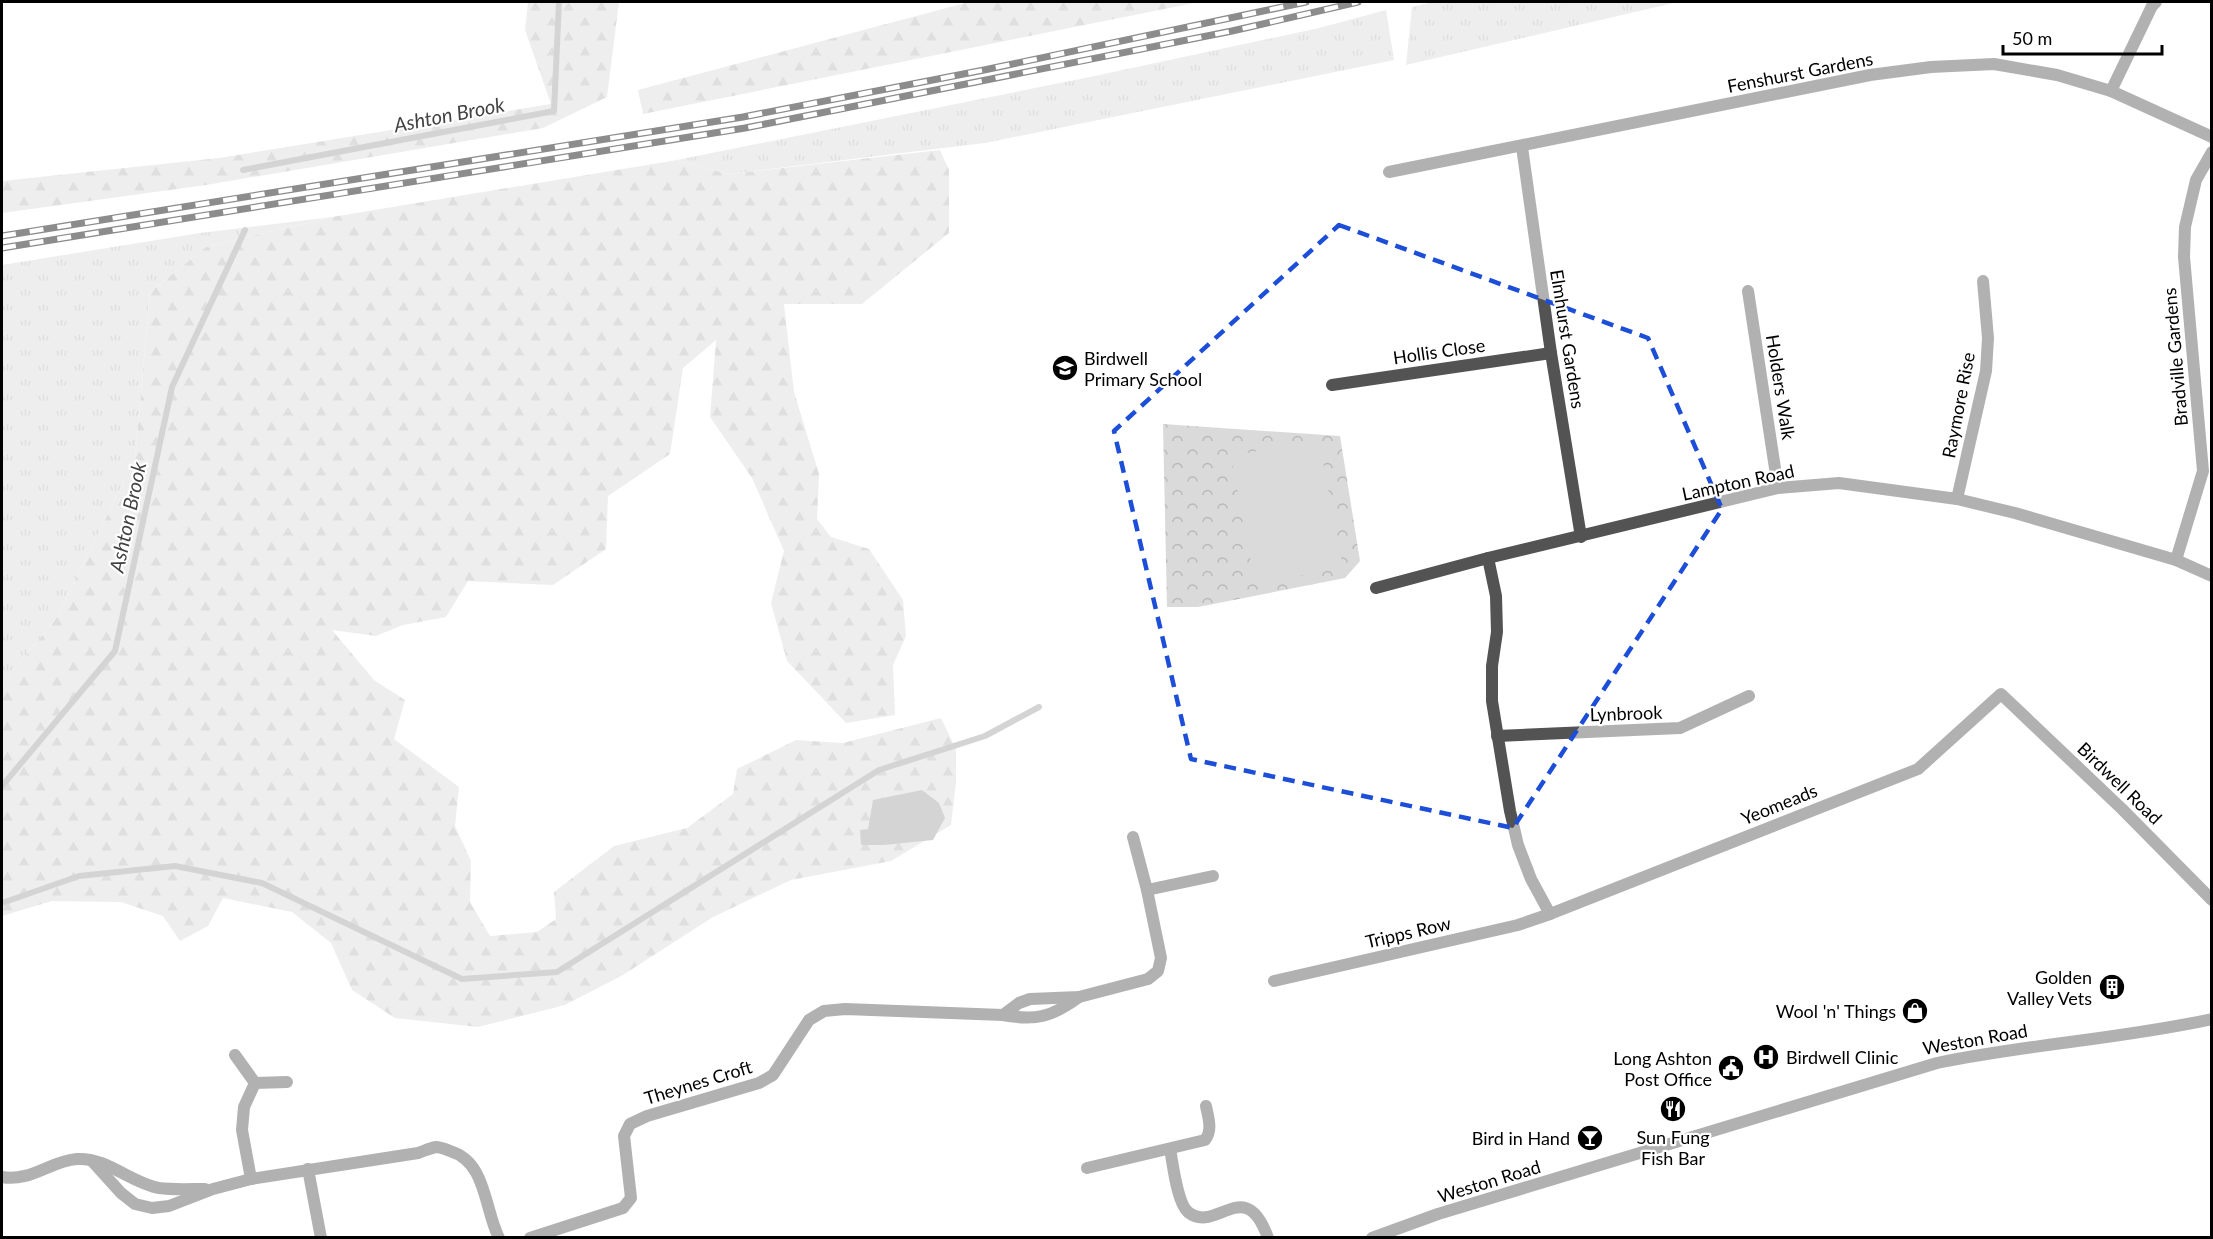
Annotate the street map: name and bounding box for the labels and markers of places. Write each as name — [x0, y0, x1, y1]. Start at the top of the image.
place label: Birdwell Primary School — [1084, 347, 1202, 390]
school or university icon: Birdwell Primary School — [1050, 353, 1080, 383]
place label: Golden Valley Vets — [2007, 966, 2092, 1009]
building icon: Golden Valley Vets — [2097, 972, 2127, 1002]
shop icon: Wool 'n' Things — [1900, 996, 1930, 1026]
place label: Wool 'n' Things — [1776, 1000, 1896, 1022]
hospital icon: Birdwell Clinic — [1751, 1042, 1781, 1072]
place label: Birdwell Clinic — [1786, 1046, 1899, 1068]
place label: Long Ashton Post Office — [1613, 1047, 1712, 1090]
public building icon: Long Ashton Post Office — [1716, 1053, 1746, 1083]
restaurant icon: Sun Fung Fish Bar — [1658, 1094, 1688, 1124]
bar icon: Bird in Hand — [1575, 1123, 1605, 1153]
place label: Sun Fung Fish Bar — [1636, 1126, 1710, 1169]
place label: Bird in Hand — [1472, 1127, 1570, 1149]

